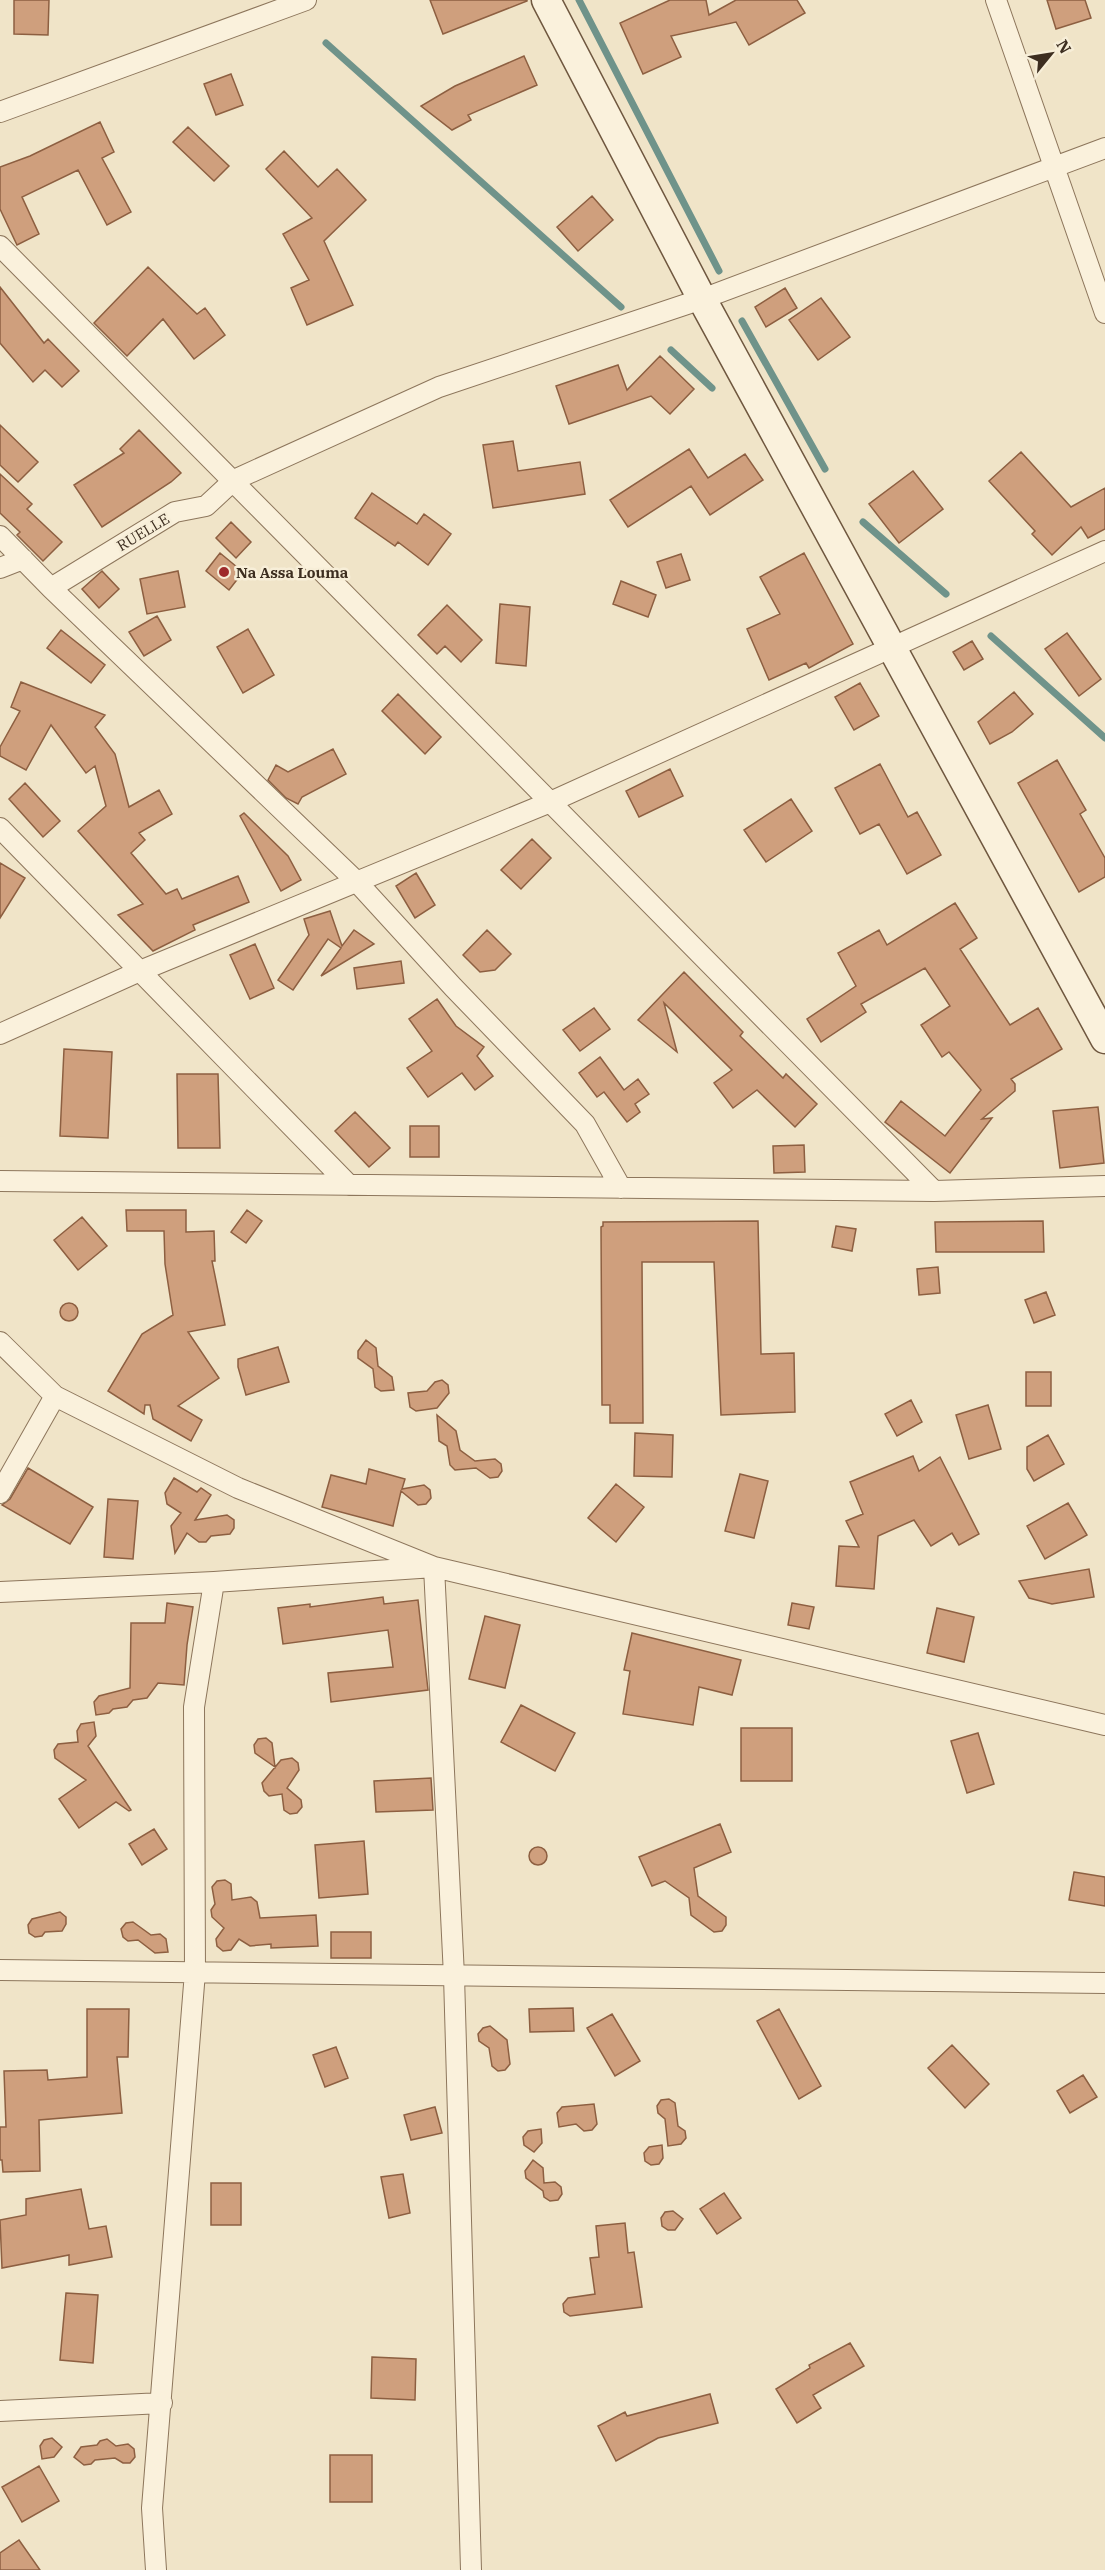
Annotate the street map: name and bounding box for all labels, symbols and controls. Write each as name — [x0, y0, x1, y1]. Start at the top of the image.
north arrow — [1021, 24, 1081, 84]
text: N — [1052, 36, 1076, 57]
street label: RUELLE — [113, 509, 173, 555]
place label: Na Assa Louma — [236, 563, 349, 582]
marker: Na Assa Louma — [217, 565, 231, 579]

